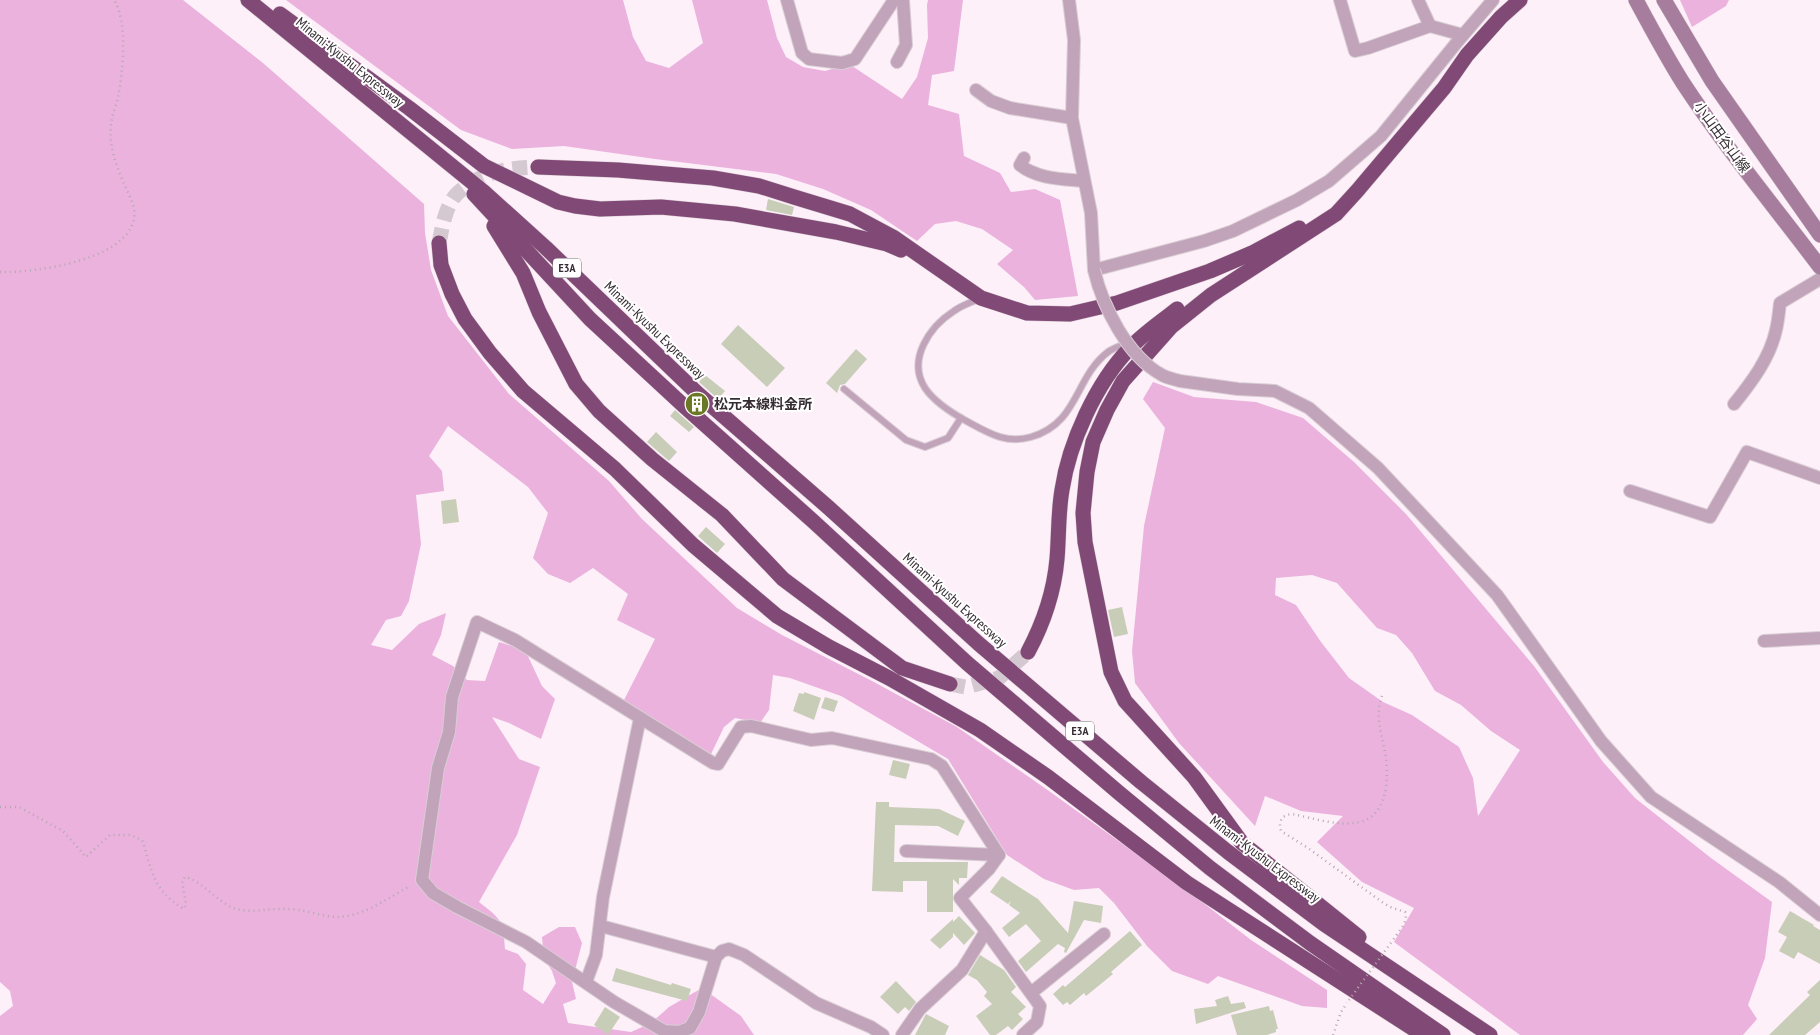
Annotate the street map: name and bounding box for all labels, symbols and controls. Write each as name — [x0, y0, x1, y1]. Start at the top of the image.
street label: Minami-Kyushu Expressway — [292, 13, 408, 111]
street label: 小山田谷山線 — [1690, 98, 1754, 176]
road number: E3A — [553, 258, 581, 278]
street label: Minami-Kyushu Expressway — [601, 277, 710, 383]
building icon: 松元本線料金所 — [684, 391, 710, 417]
place label: 松元本線料金所 — [714, 395, 812, 413]
street label: Minami-Kyushu Expressway — [899, 549, 1011, 652]
road number: E3A — [1066, 721, 1094, 740]
street label: Minami-Kyushu Expressway — [1206, 812, 1324, 907]

